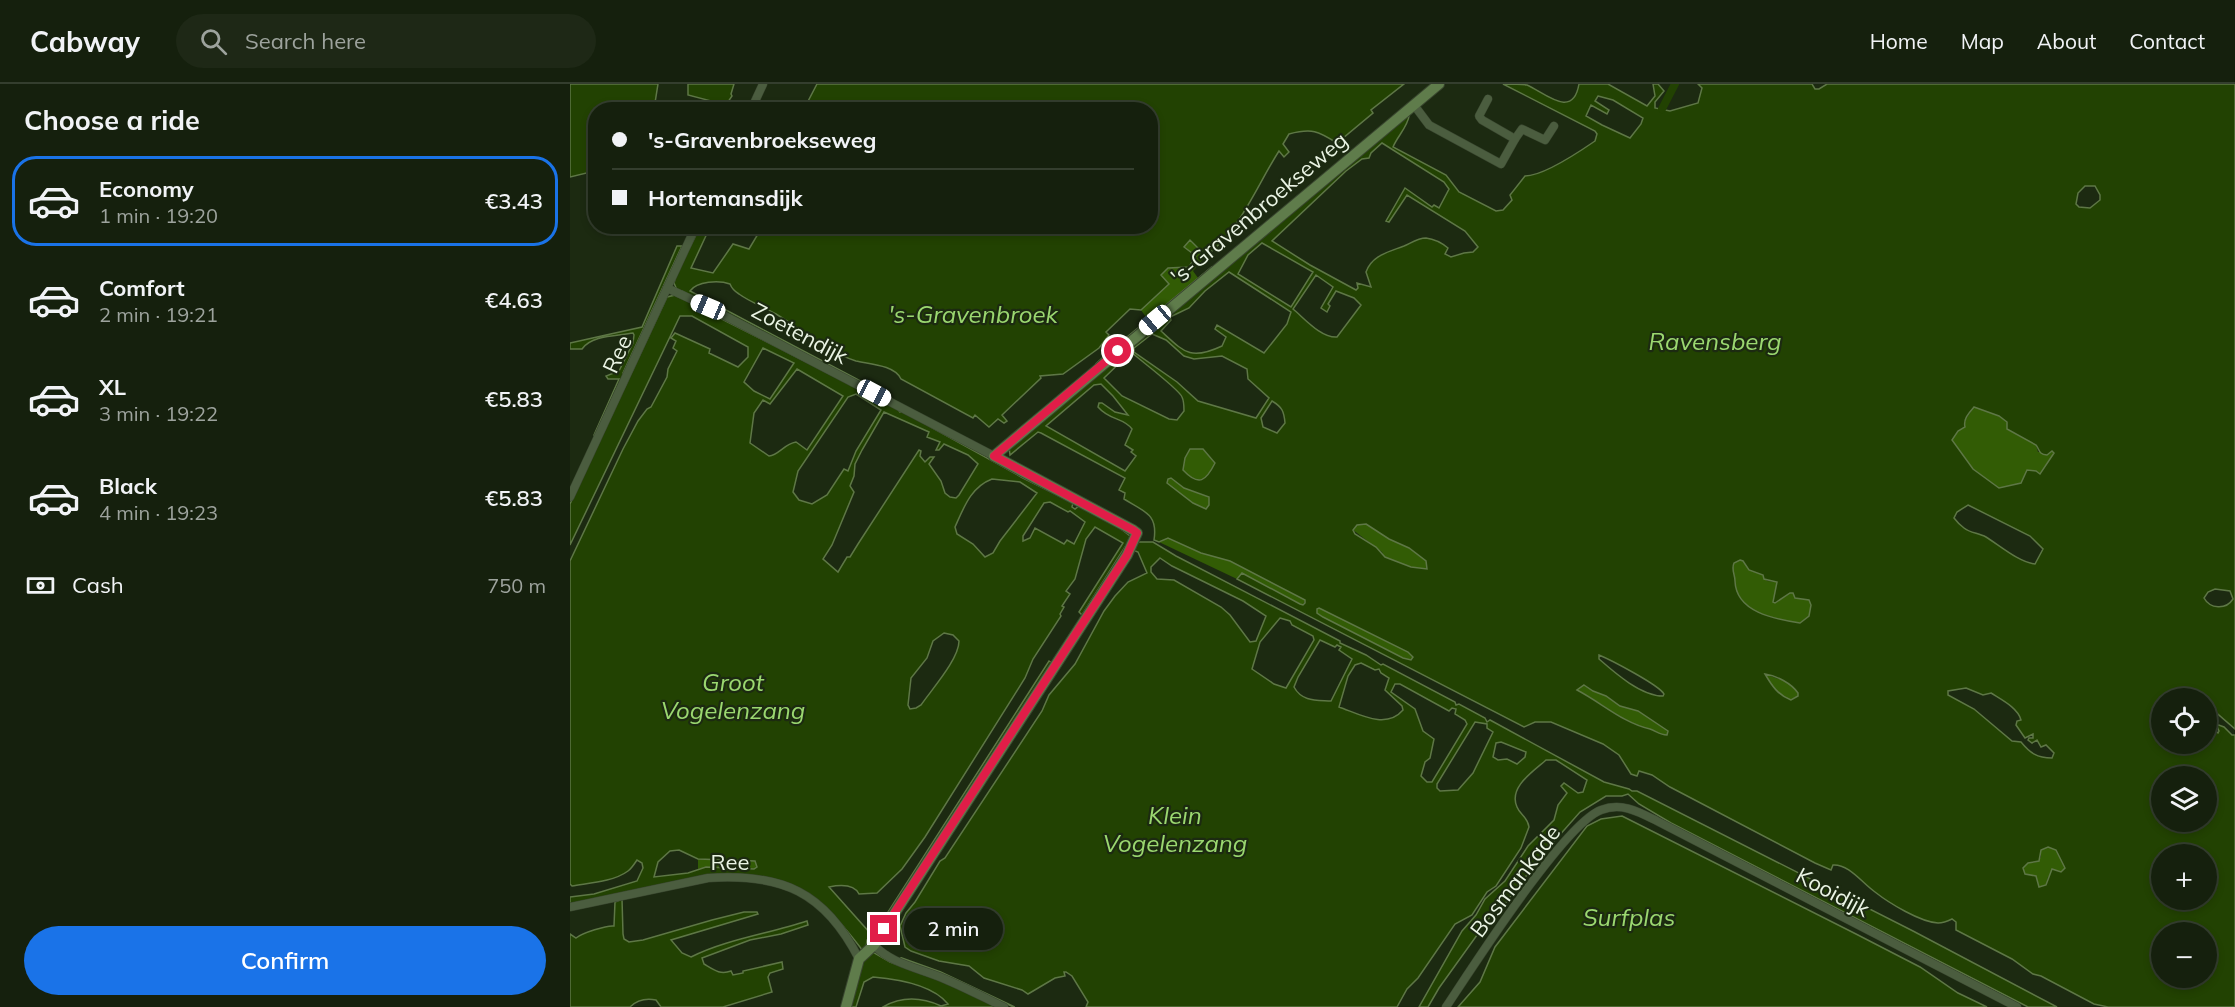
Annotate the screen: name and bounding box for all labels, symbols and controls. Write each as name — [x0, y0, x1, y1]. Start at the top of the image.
search box — [176, 14, 596, 68]
text: Cabway — [30, 24, 140, 59]
icon: search — [197, 25, 230, 58]
text: Search here — [245, 27, 366, 55]
text: Home — [1870, 28, 1928, 54]
text: Map — [1961, 28, 2004, 54]
text: About — [2037, 28, 2096, 54]
text: Contact — [2129, 28, 2205, 54]
text: Choose a ride — [24, 103, 200, 137]
text: 's-Gravenbroekseweg — [648, 126, 876, 154]
street label: 's-Gravenbroekseweg — [1165, 126, 1353, 290]
icon: car — [27, 174, 81, 228]
text: Economy — [99, 175, 194, 203]
text: Hortemansdijk — [648, 184, 803, 212]
text: €3.43 — [485, 187, 543, 215]
text: 1 min · 19:20 — [99, 203, 218, 228]
icon: car — [27, 273, 81, 327]
text: Comfort — [99, 274, 185, 302]
text: €4.63 — [485, 286, 543, 314]
car — [688, 292, 728, 322]
street label: Zoetendijk — [747, 296, 853, 370]
water label: 's-Gravenbroek — [888, 299, 1058, 329]
text: 2 min · 19:21 — [99, 302, 218, 327]
car — [1135, 302, 1175, 338]
water label: Ravensberg — [1649, 326, 1781, 356]
street label: Ree — [596, 330, 638, 378]
route start — [1104, 337, 1131, 364]
icon: car — [27, 372, 81, 426]
text: XL — [99, 373, 126, 401]
car — [854, 377, 894, 409]
text: €5.83 — [485, 385, 543, 413]
text: 3 min · 19:22 — [99, 401, 218, 426]
icon: car — [27, 471, 81, 525]
text: Black — [99, 472, 157, 500]
text: €5.83 — [485, 484, 543, 512]
text: 4 min · 19:23 — [99, 500, 218, 525]
icon: cash — [24, 569, 57, 602]
text: Cash — [72, 571, 124, 599]
text: 750 m — [487, 573, 546, 598]
water label: Groot Vogelenzang — [661, 667, 805, 725]
map controls — [2151, 688, 2217, 988]
button: locate — [2151, 688, 2217, 754]
button: layers — [2151, 766, 2217, 832]
water label: Klein Vogelenzang — [1103, 800, 1247, 858]
street label: Bosmankade — [1464, 819, 1566, 943]
button: + — [2151, 844, 2217, 910]
street label: Ree — [711, 848, 749, 876]
street label: Kooidijk — [1792, 861, 1875, 923]
water label: Surfplas — [1583, 902, 1675, 932]
callout: 2 min — [905, 908, 1004, 950]
route end — [870, 915, 897, 942]
text: 2 min — [928, 916, 979, 941]
button: − — [2151, 922, 2217, 988]
button: Confirm — [24, 926, 546, 995]

